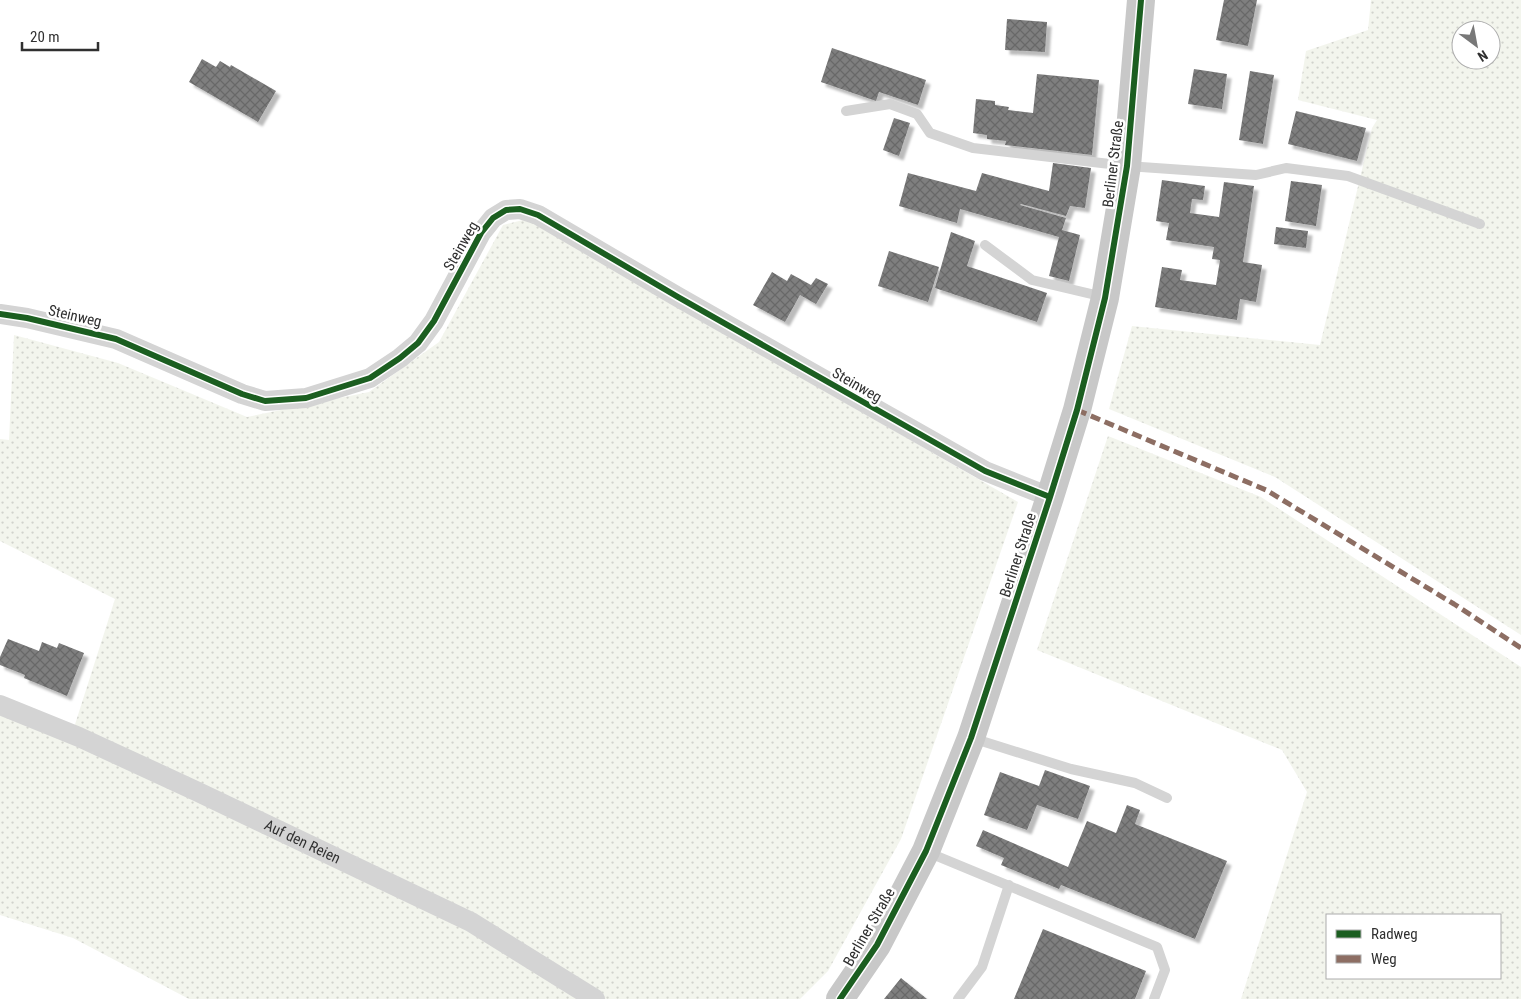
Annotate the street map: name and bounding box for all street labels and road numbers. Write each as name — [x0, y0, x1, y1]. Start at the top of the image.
street label: Berliner Straße — [1099, 119, 1127, 209]
street label: Steinweg — [440, 218, 482, 274]
street label: Steinweg — [47, 301, 103, 331]
street label: Steinweg — [829, 364, 885, 406]
street label: Berliner Straße — [996, 511, 1040, 599]
street label: Auf den Reien — [262, 816, 343, 867]
street label: Berliner Straße — [839, 885, 899, 969]

